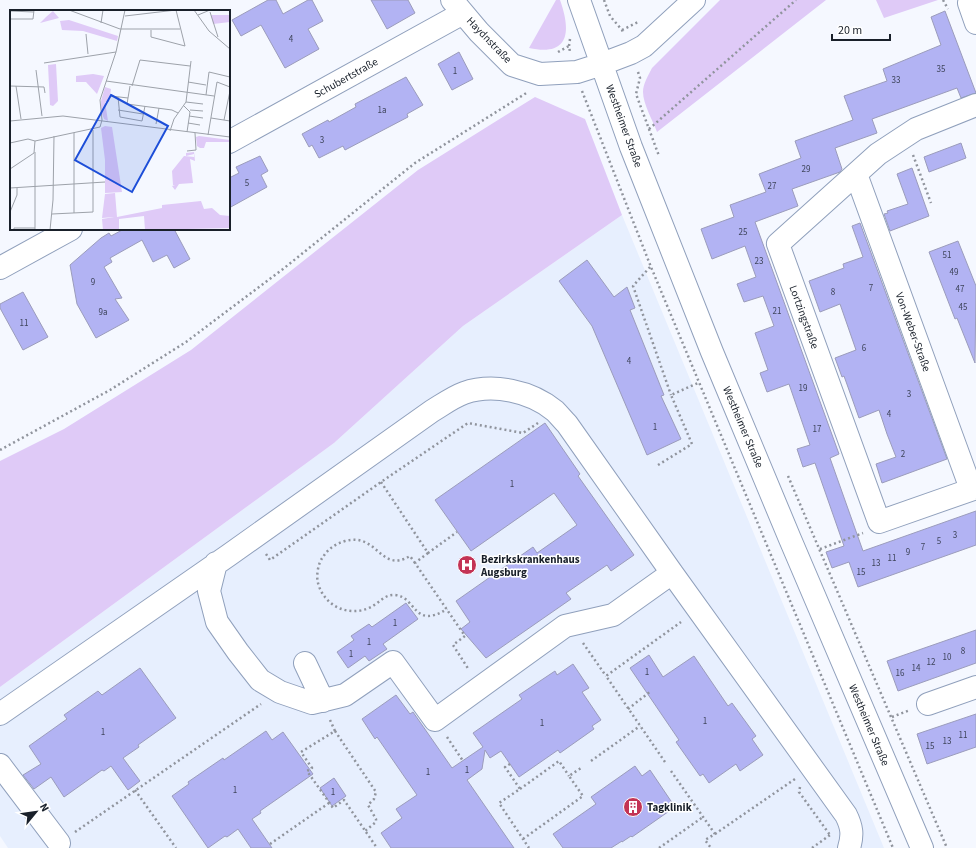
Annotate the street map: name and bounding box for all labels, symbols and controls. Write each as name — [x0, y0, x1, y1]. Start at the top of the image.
inset map — [10, 10, 230, 230]
street label: Haydnstraße — [463, 14, 515, 67]
scale bar — [832, 16, 890, 42]
text: 20 m — [838, 22, 862, 39]
house number: 4 — [289, 33, 294, 46]
street label: Schubertstraße — [311, 54, 381, 102]
house number: 35 — [937, 63, 946, 76]
house number: 1 — [453, 65, 457, 78]
house number: 33 — [892, 74, 901, 87]
street label: Westheimer Straße — [602, 82, 646, 170]
house number: 1a — [377, 104, 387, 117]
house number: 3 — [320, 134, 325, 147]
house number: 29 — [802, 163, 811, 176]
house number: 5 — [245, 177, 250, 190]
house number: 27 — [768, 180, 777, 193]
house number: 25 — [739, 226, 748, 239]
house number: 51 — [943, 249, 951, 262]
house number: 23 — [755, 255, 764, 268]
house number: 49 — [950, 266, 959, 279]
house number: 9 — [91, 276, 96, 289]
house number: 7 — [869, 282, 874, 295]
street label: Lortzingstraße — [786, 283, 823, 351]
house number: 47 — [956, 283, 965, 296]
house number: 8 — [831, 286, 836, 299]
street label: Von-Weber-Straße — [892, 290, 935, 374]
house number: 45 — [959, 301, 968, 314]
house number: 21 — [773, 305, 781, 318]
house number: 9a — [98, 306, 108, 319]
house number: 11 — [20, 317, 28, 330]
house number: 6 — [862, 342, 867, 355]
house number: 4 — [627, 355, 632, 368]
house number: 19 — [799, 382, 808, 395]
street label: Westheimer Straße — [719, 384, 767, 471]
house number: 3 — [907, 388, 912, 401]
house number: 4 — [887, 408, 892, 421]
house number: 1 — [653, 421, 657, 434]
house number: 17 — [813, 423, 822, 436]
house number: 2 — [901, 448, 906, 461]
house number: 1 — [510, 478, 514, 491]
house number: 3 — [953, 529, 958, 542]
house number: 5 — [937, 535, 942, 548]
house number: 7 — [921, 541, 926, 554]
house number: 9 — [906, 546, 911, 559]
place label: Bezirkskrankenhaus Augsburg — [480, 552, 580, 580]
house number: 11 — [888, 552, 896, 565]
hospital icon: Bezirkskrankenhaus Augsburg — [456, 554, 478, 576]
house number: 13 — [872, 557, 881, 570]
house number: 15 — [857, 566, 866, 579]
house number: 1 — [393, 617, 397, 630]
house number: 1 — [367, 636, 371, 649]
house number: 8 — [961, 645, 966, 658]
house number: 1 — [349, 648, 353, 661]
house number: 10 — [943, 651, 952, 664]
house number: 12 — [927, 656, 936, 669]
house number: 14 — [912, 662, 921, 675]
house number: 1 — [645, 666, 649, 679]
house number: 16 — [896, 667, 905, 680]
street label: Westheimer Straße — [845, 682, 893, 769]
house number: 1 — [703, 715, 707, 728]
house number: 1 — [540, 717, 544, 730]
house number: 1 — [101, 726, 105, 739]
house number: 11 — [959, 729, 967, 742]
house number: 13 — [943, 735, 952, 748]
house number: 15 — [926, 740, 935, 753]
house number: 1 — [465, 764, 469, 777]
house number: 1 — [426, 766, 430, 779]
house number: 1 — [233, 784, 237, 797]
house number: 1 — [331, 786, 335, 799]
north arrow — [16, 792, 56, 832]
building icon: Tagklinik — [622, 796, 644, 818]
place label: Tagklinik — [647, 800, 692, 815]
text: N — [36, 801, 53, 814]

